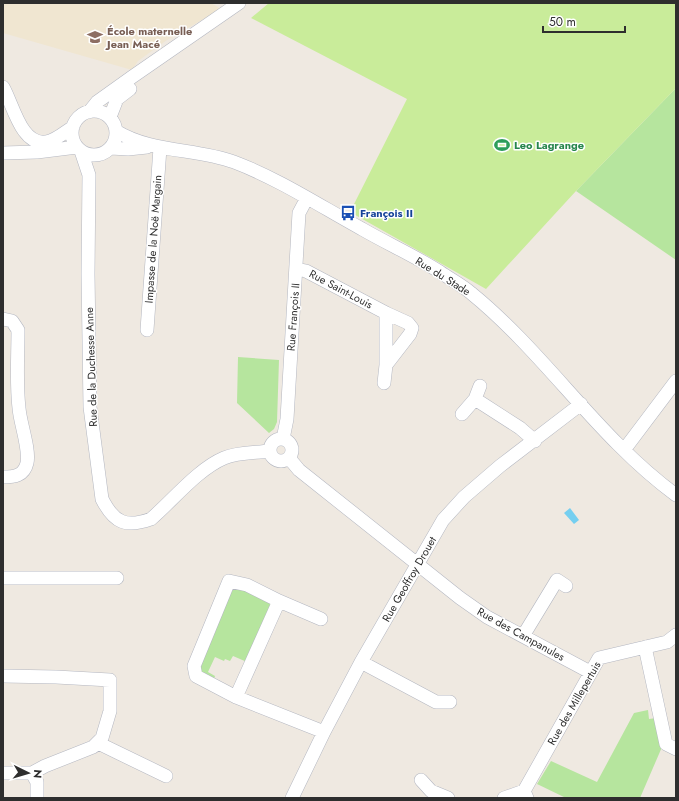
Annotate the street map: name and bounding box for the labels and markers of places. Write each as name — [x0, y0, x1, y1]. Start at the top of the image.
place label: École maternelle Jean Macé — [105, 23, 192, 52]
school or university icon: École maternelle Jean Macé — [86, 28, 104, 46]
sports icon: Leo Lagrange — [493, 136, 511, 154]
place label: Leo Lagrange — [514, 137, 584, 153]
bus stop icon: François II — [339, 204, 357, 222]
place label: François II — [360, 205, 413, 221]

